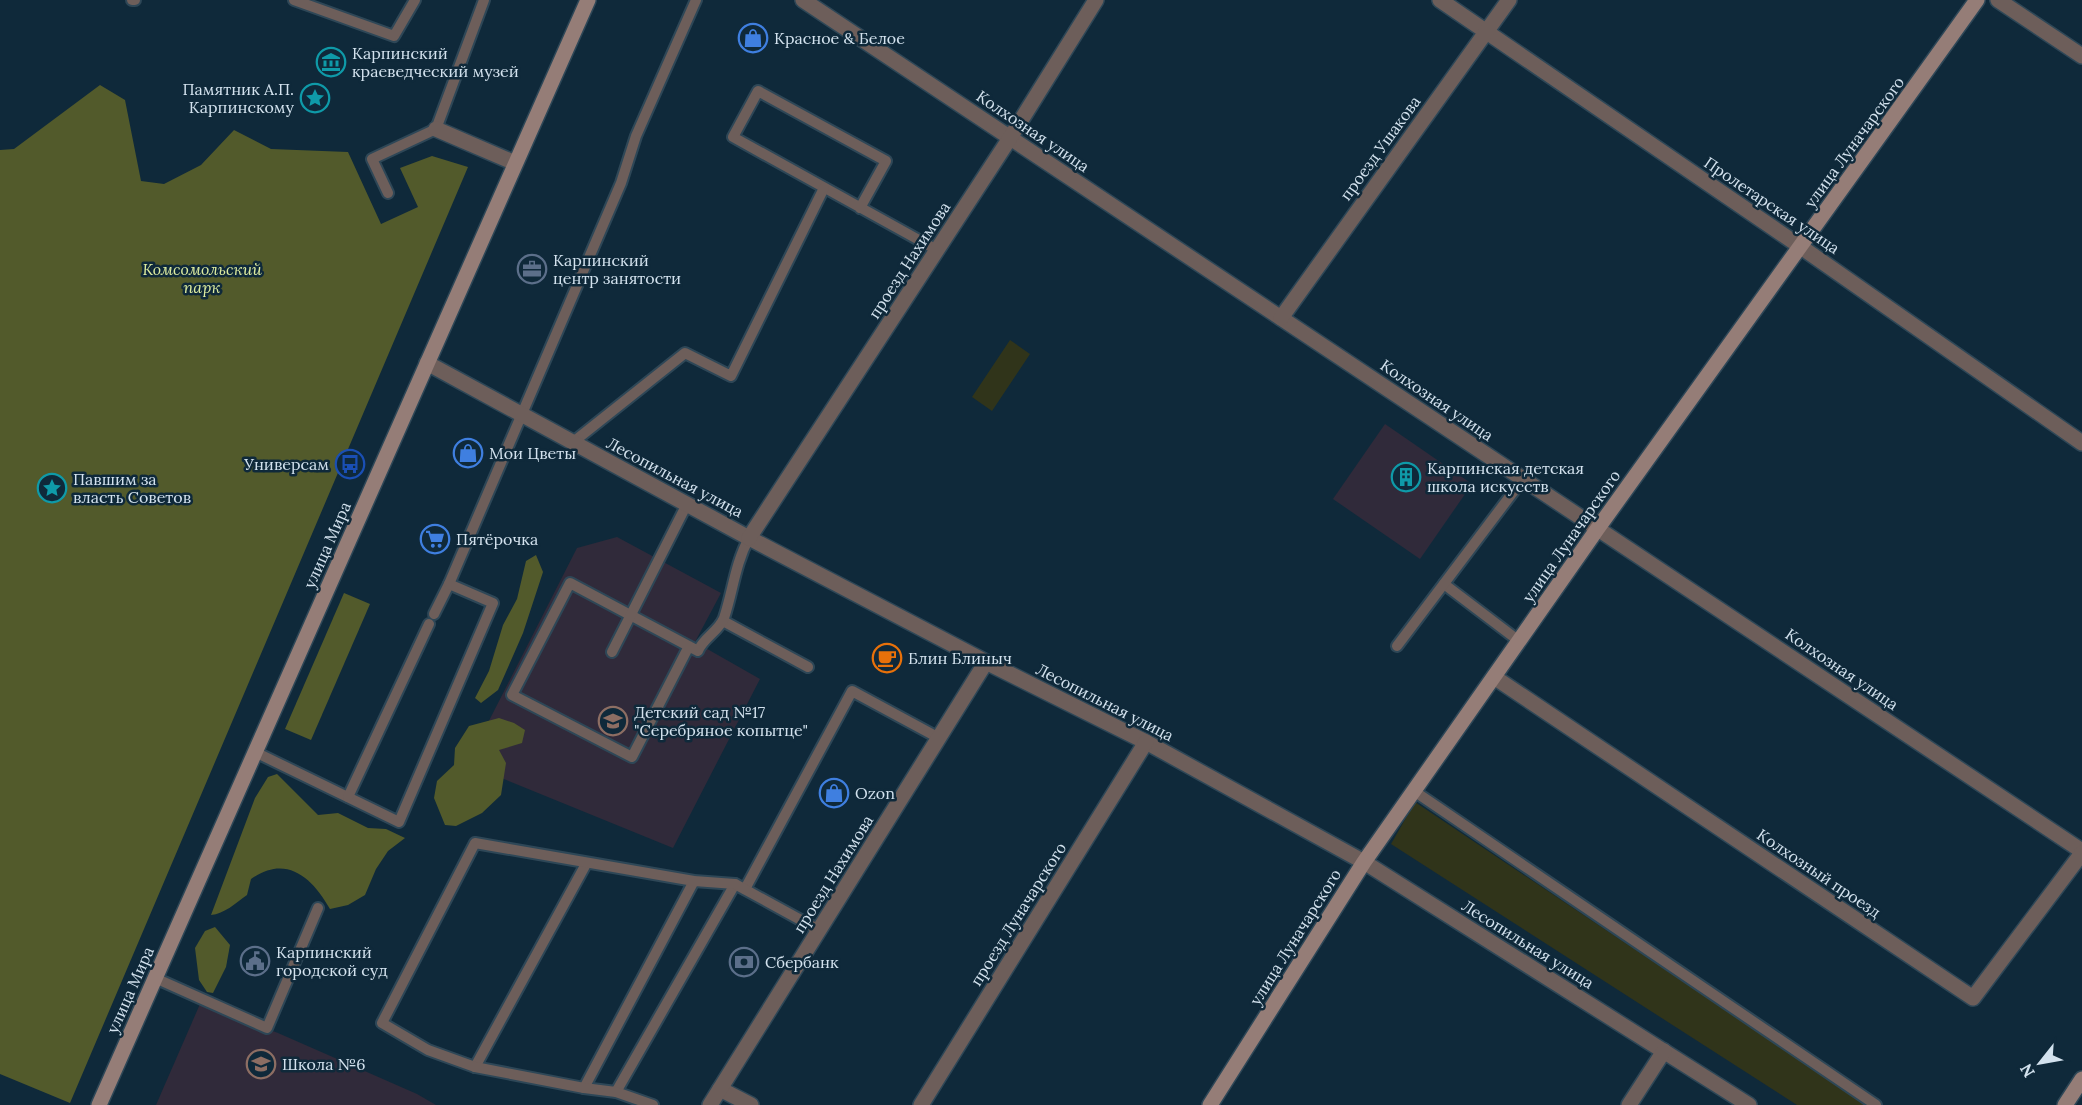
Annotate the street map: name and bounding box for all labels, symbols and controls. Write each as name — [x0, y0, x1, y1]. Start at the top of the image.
shop icon: Красное & Белое — [737, 22, 769, 54]
place label: Красное & Белое — [774, 28, 905, 48]
place label: Карпинский краеведческий музей — [352, 43, 519, 81]
museum icon: Карпинский краеведческий музей — [315, 46, 347, 78]
street label: улица Луначарского — [1800, 73, 1908, 211]
place label: Памятник А.П. Карпинскому — [182, 79, 295, 117]
place icon: Памятник А.П. Карпинскому — [299, 82, 331, 114]
street label: Колхозная улица — [973, 86, 1093, 176]
street label: проезд Ушакова — [1335, 92, 1425, 204]
street label: Пролетарская улица — [1700, 152, 1844, 258]
street label: проезд Нахимова — [864, 198, 954, 322]
place label: Карпинский центр занятости — [553, 250, 681, 288]
office icon: Карпинский центр занятости — [516, 253, 548, 285]
park label: Комсомольский парк — [142, 259, 262, 297]
street label: Колхозная улица — [1377, 355, 1497, 445]
street label: Лесопильная улица — [603, 433, 747, 521]
shop icon: Мои Цветы — [452, 437, 484, 469]
place label: Мои Цветы — [489, 443, 576, 463]
bus stop icon: Универсам — [334, 448, 366, 480]
place label: Универсам — [243, 454, 329, 474]
place label: Карпинская детская школа искусств — [1427, 458, 1584, 496]
building icon: Карпинская детская школа искусств — [1390, 461, 1422, 493]
street label: улица Луначарского — [1518, 466, 1624, 606]
place label: Павшим за власть Советов — [73, 469, 191, 507]
place icon: Павшим за власть Советов — [36, 472, 68, 504]
street label: улица Мира — [299, 499, 355, 591]
supermarket icon: Пятёрочка — [419, 523, 451, 555]
place label: Пятёрочка — [456, 529, 538, 549]
street label: Колхозная улица — [1782, 624, 1902, 714]
cafe icon: Блин Блиныч — [871, 642, 903, 674]
place label: Блин Блиныч — [908, 648, 1012, 668]
street label: Лесопильная улица — [1033, 659, 1177, 745]
place label: Детский сад №17 "Серебряное копытце" — [634, 702, 808, 740]
school or university icon: Детский сад №17 "Серебряное копытце" — [597, 705, 629, 737]
shop icon: Ozon — [818, 777, 850, 809]
place label: Ozon — [855, 783, 895, 803]
street label: проезд Нахимова — [789, 811, 877, 937]
street label: Колхозный проезд — [1753, 824, 1885, 922]
street label: проезд Луначарского — [966, 839, 1070, 989]
street label: улица Луначарского — [1245, 865, 1345, 1009]
street label: Лесопильная улица — [1458, 895, 1598, 993]
place label: Карпинский городской суд — [276, 942, 388, 980]
street label: улица Мира — [102, 944, 158, 1036]
public building icon: Карпинский городской суд — [239, 945, 271, 977]
bank icon: Сбербанк — [728, 946, 760, 978]
place label: Сбербанк — [765, 952, 839, 972]
north arrow — [2010, 1033, 2070, 1093]
school or university icon: Школа №6 — [245, 1048, 277, 1080]
place label: Школа №6 — [282, 1054, 366, 1074]
text: N — [2015, 1060, 2039, 1081]

